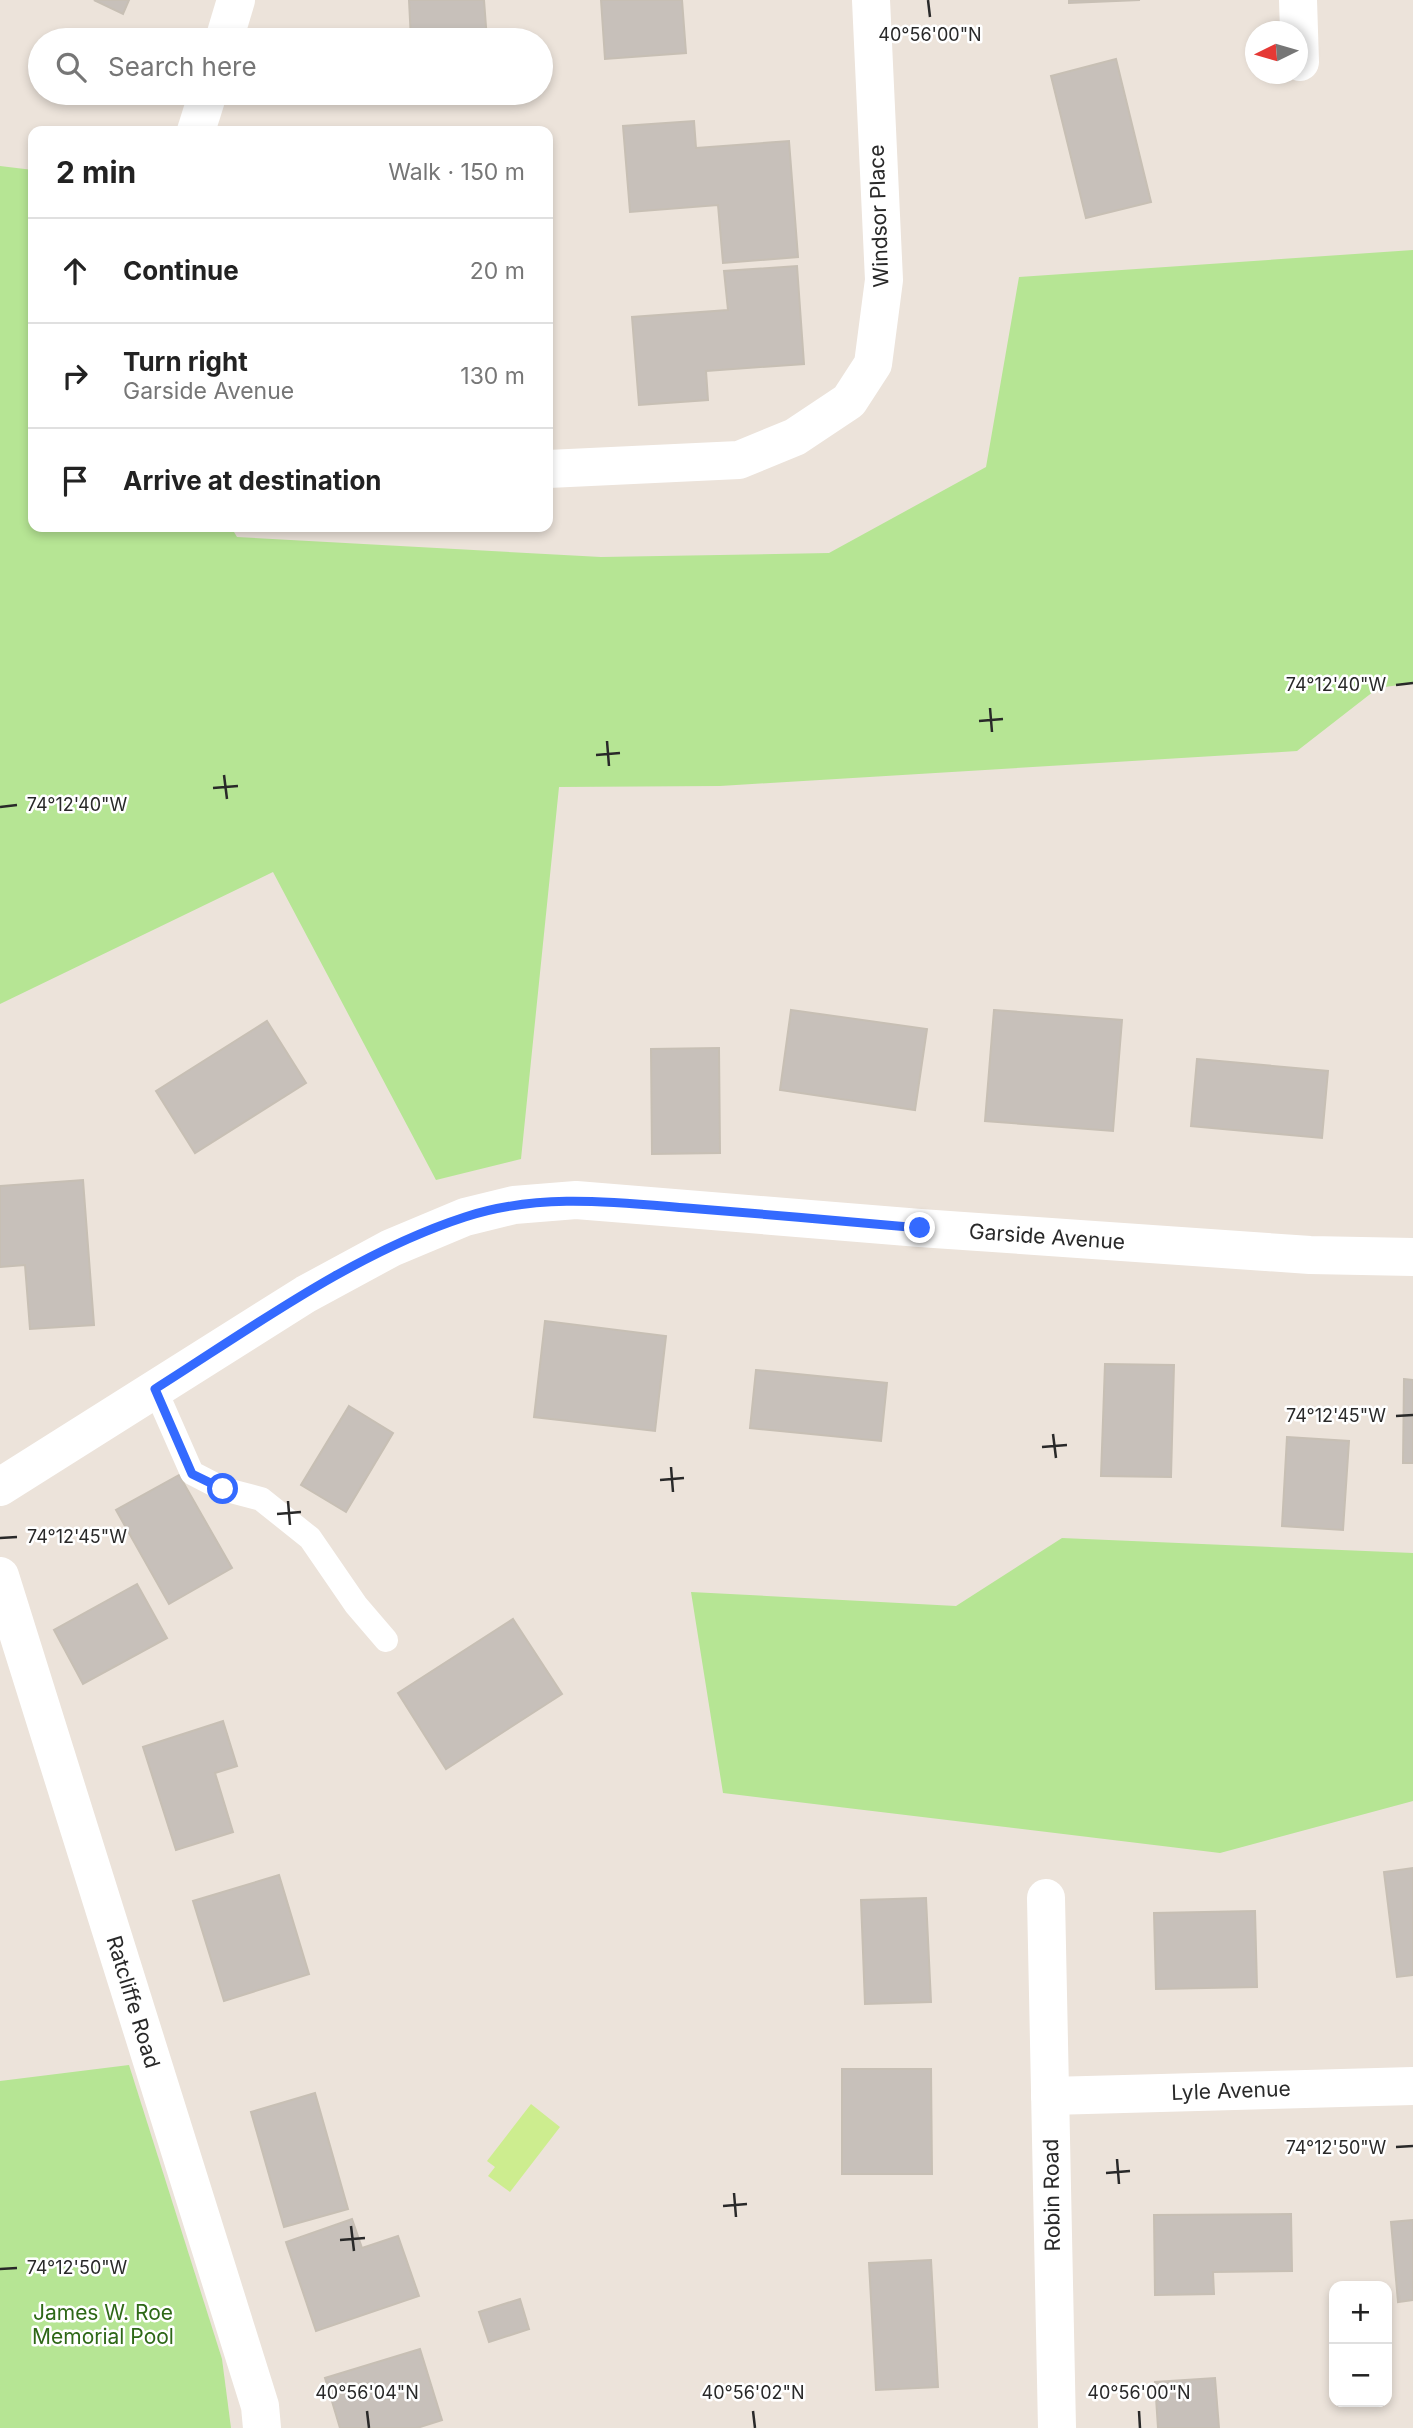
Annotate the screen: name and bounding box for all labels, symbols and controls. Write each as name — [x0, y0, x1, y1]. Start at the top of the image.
north arrow — [1245, 21, 1308, 84]
text: 40°56'00"N — [878, 24, 982, 45]
search box — [28, 28, 553, 105]
icon: search — [52, 48, 90, 86]
text: Search here — [108, 51, 257, 82]
street label: Windsor Place — [864, 144, 893, 288]
text: 2 min — [56, 154, 136, 190]
text: Walk · 150 m — [388, 158, 525, 186]
icon: ahead — [56, 252, 94, 290]
text: Continue — [123, 255, 239, 286]
text: 20 m — [470, 257, 525, 285]
text: Turn right — [123, 346, 248, 377]
icon: right — [56, 357, 94, 395]
text: 130 m — [460, 362, 525, 390]
text: Garside Avenue — [123, 377, 294, 405]
icon: arrive — [56, 462, 94, 500]
text: Arrive at destination — [123, 465, 382, 496]
text: 74°12'40"W — [1286, 674, 1386, 695]
text: 74°12'40"W — [27, 794, 127, 815]
route end — [904, 1212, 935, 1243]
street label: Garside Avenue — [968, 1219, 1126, 1254]
text: 74°12'45"W — [1286, 1405, 1386, 1426]
route start — [207, 1473, 238, 1504]
text: 74°12'45"W — [27, 1526, 127, 1547]
street label: Ratcliffe Road — [102, 1933, 165, 2071]
street label: Lyle Avenue — [1171, 2076, 1291, 2105]
text: 74°12'50"W — [1286, 2137, 1387, 2158]
street label: Robin Road — [1038, 2138, 1065, 2252]
text: 74°12'50"W — [27, 2257, 128, 2278]
map controls — [1329, 2281, 1392, 2407]
button: + — [1329, 2281, 1392, 2344]
park label: James W. Roe Memorial Pool — [32, 2300, 174, 2349]
button: − — [1329, 2344, 1392, 2407]
text: 40°56'04"N — [315, 2382, 419, 2403]
text: 40°56'02"N — [702, 2382, 804, 2403]
text: 40°56'00"N — [1087, 2382, 1191, 2403]

